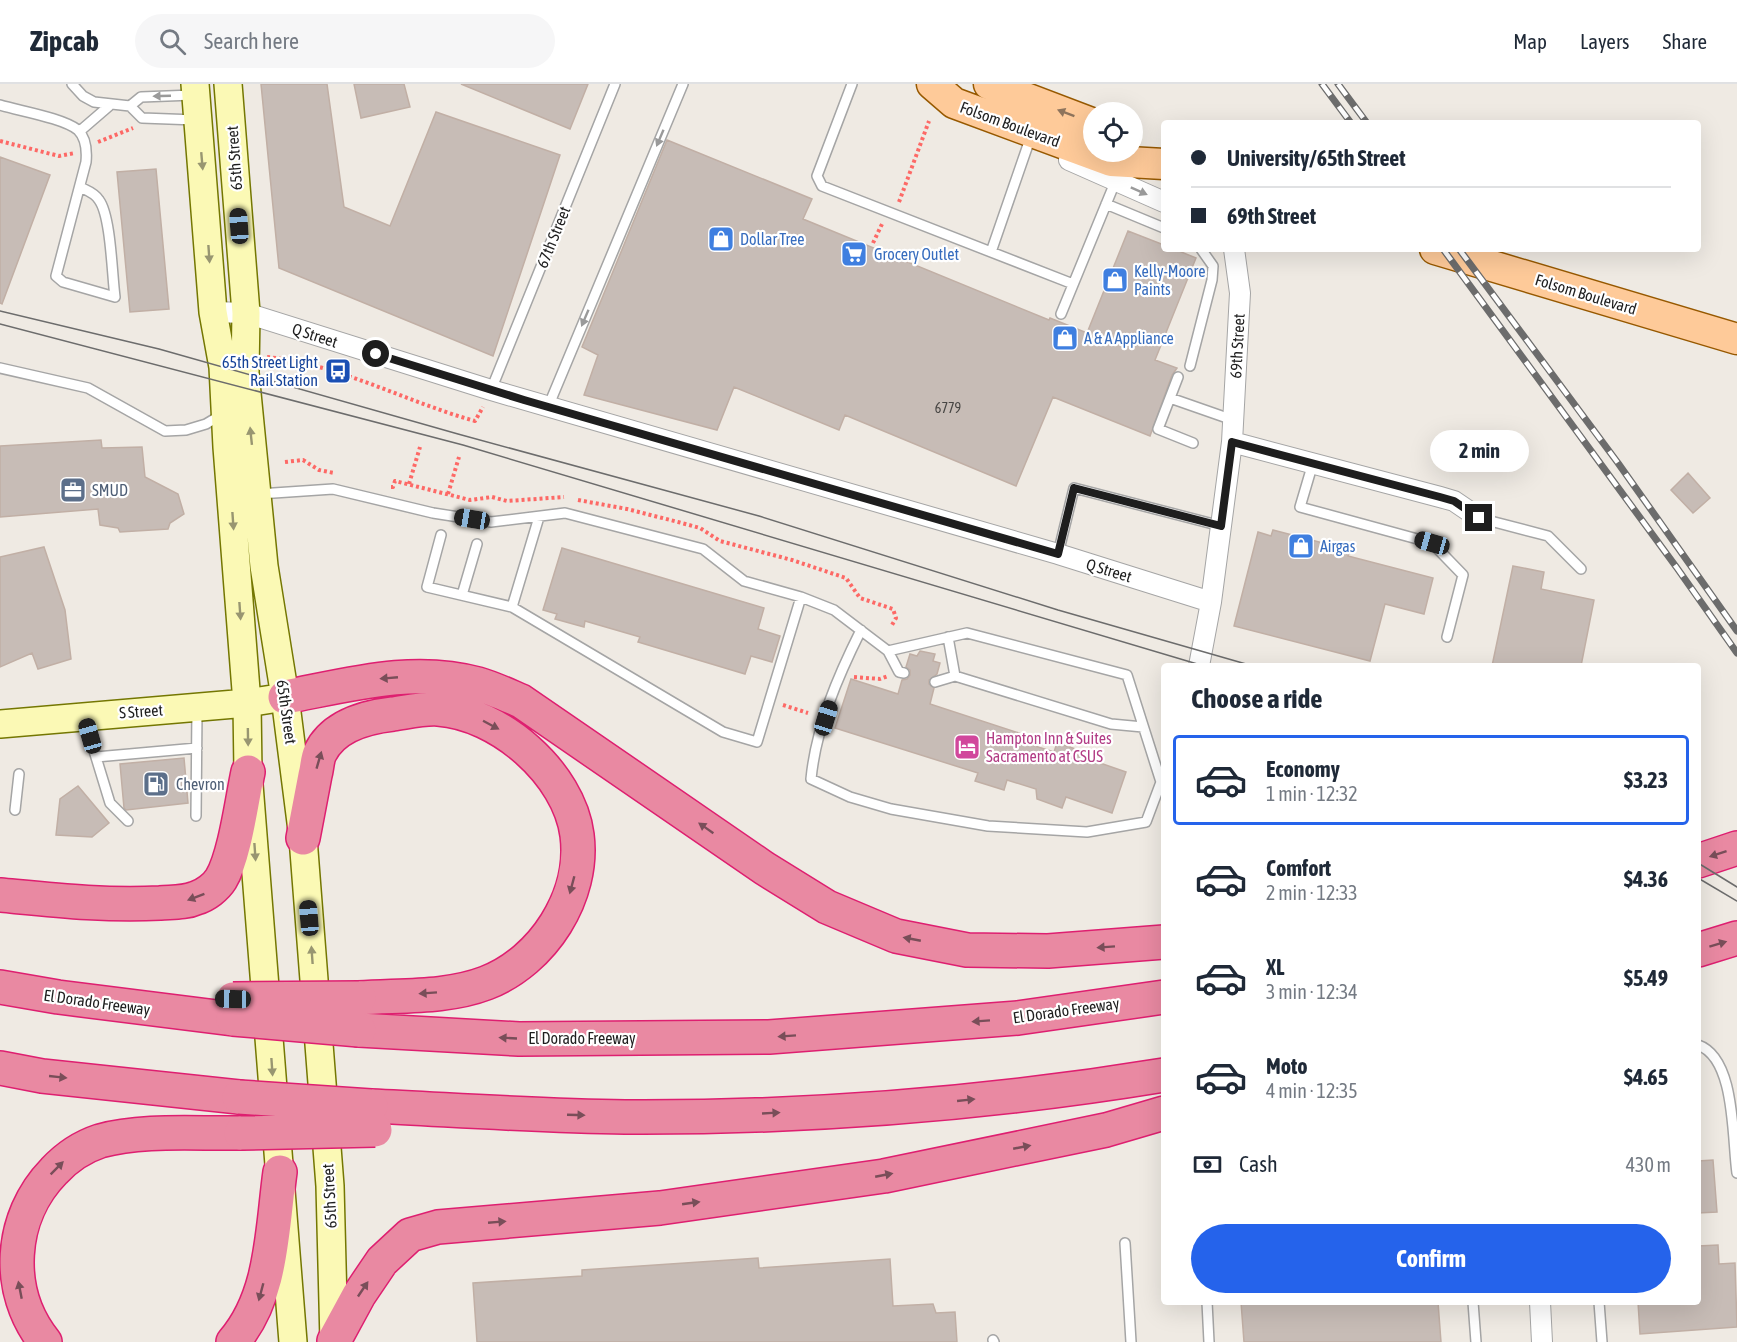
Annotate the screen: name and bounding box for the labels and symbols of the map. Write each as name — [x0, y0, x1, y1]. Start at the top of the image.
one-way arrow — [152, 91, 171, 101]
street label: Folsom Boulevard — [958, 98, 1062, 150]
one-way arrow — [1056, 108, 1074, 118]
street label: 65th Street — [223, 125, 245, 191]
one-way arrow — [655, 129, 664, 147]
one-way arrow — [197, 152, 207, 171]
one-way arrow — [1131, 186, 1149, 196]
street label: 67th Street — [533, 203, 574, 270]
car — [229, 207, 249, 245]
shop icon: Dollar Tree — [706, 224, 736, 254]
place label: Dollar Tree — [740, 230, 805, 248]
supermarket icon: Grocery Outlet — [839, 239, 869, 269]
one-way arrow — [204, 245, 214, 264]
place label: Grocery Outlet — [874, 245, 959, 264]
place label: Kelly-Moore Paints — [1134, 262, 1205, 298]
shop icon: Kelly-Moore Paints — [1100, 265, 1130, 295]
street label: Folsom Boulevard — [1533, 270, 1639, 318]
one-way arrow — [580, 309, 589, 327]
street label: 69th Street — [1226, 313, 1248, 379]
street label: Q Street — [290, 319, 340, 351]
shop icon: A & A Appliance — [1050, 323, 1080, 353]
place label: A & A Appliance — [1084, 329, 1174, 348]
route start — [362, 340, 389, 367]
place label: 65th Street Light Rail Station — [222, 353, 318, 389]
bus stop icon: 65th Street Light Rail Station — [323, 356, 353, 386]
house number: 6779 — [935, 400, 961, 416]
one-way arrow — [246, 427, 256, 446]
callout: 2 min — [1430, 431, 1528, 473]
office icon: SMUD — [58, 475, 88, 505]
place label: SMUD — [92, 481, 128, 499]
route end — [1465, 504, 1492, 531]
car — [453, 507, 491, 531]
one-way arrow — [228, 511, 237, 530]
car — [1412, 529, 1452, 557]
shop icon: Airgas — [1286, 531, 1316, 561]
place label: Airgas — [1320, 537, 1356, 556]
street label: Q Street — [1084, 555, 1134, 586]
one-way arrow — [235, 602, 244, 621]
one-way arrow — [379, 673, 398, 683]
street label: 65th Street — [274, 679, 300, 746]
car — [812, 698, 840, 738]
street label: S Street — [118, 700, 164, 722]
car — [76, 716, 104, 756]
one-way arrow — [483, 720, 500, 730]
one-way arrow — [243, 728, 252, 747]
place label: Hampton Inn & Suites Sacramento at CSUS — [986, 729, 1112, 765]
hotel icon: Hampton Inn & Suites Sacramento at CSUS — [952, 732, 982, 762]
one-way arrow — [315, 751, 324, 769]
fuel station icon: Chevron — [141, 769, 171, 799]
place label: Chevron — [176, 775, 225, 793]
one-way arrow — [698, 822, 714, 834]
one-way arrow — [250, 842, 259, 861]
one-way arrow — [1708, 850, 1726, 859]
one-way arrow — [567, 876, 576, 894]
one-way arrow — [186, 893, 204, 903]
car — [298, 899, 320, 937]
one-way arrow — [902, 934, 921, 943]
one-way arrow — [1709, 939, 1727, 948]
one-way arrow — [1096, 942, 1115, 951]
one-way arrow — [307, 946, 317, 965]
street label: El Dorado Freeway — [42, 986, 152, 1019]
one-way arrow — [419, 989, 438, 998]
car — [215, 990, 251, 1008]
street label: El Dorado Freeway — [1012, 994, 1121, 1027]
one-way arrow — [972, 1016, 991, 1025]
street label: El Dorado Freeway — [528, 1029, 636, 1048]
one-way arrow — [777, 1031, 796, 1040]
one-way arrow — [498, 1034, 517, 1043]
one-way arrow — [267, 1057, 276, 1076]
one-way arrow — [48, 1072, 67, 1082]
one-way arrow — [956, 1095, 975, 1105]
one-way arrow — [762, 1108, 781, 1118]
one-way arrow — [567, 1110, 586, 1120]
one-way arrow — [1013, 1142, 1032, 1151]
one-way arrow — [50, 1160, 64, 1175]
street label: 65th Street — [318, 1163, 340, 1229]
one-way arrow — [874, 1170, 893, 1179]
one-way arrow — [681, 1199, 700, 1208]
one-way arrow — [487, 1217, 506, 1227]
one-way arrow — [15, 1280, 24, 1299]
one-way arrow — [357, 1281, 368, 1298]
one-way arrow — [256, 1283, 265, 1301]

